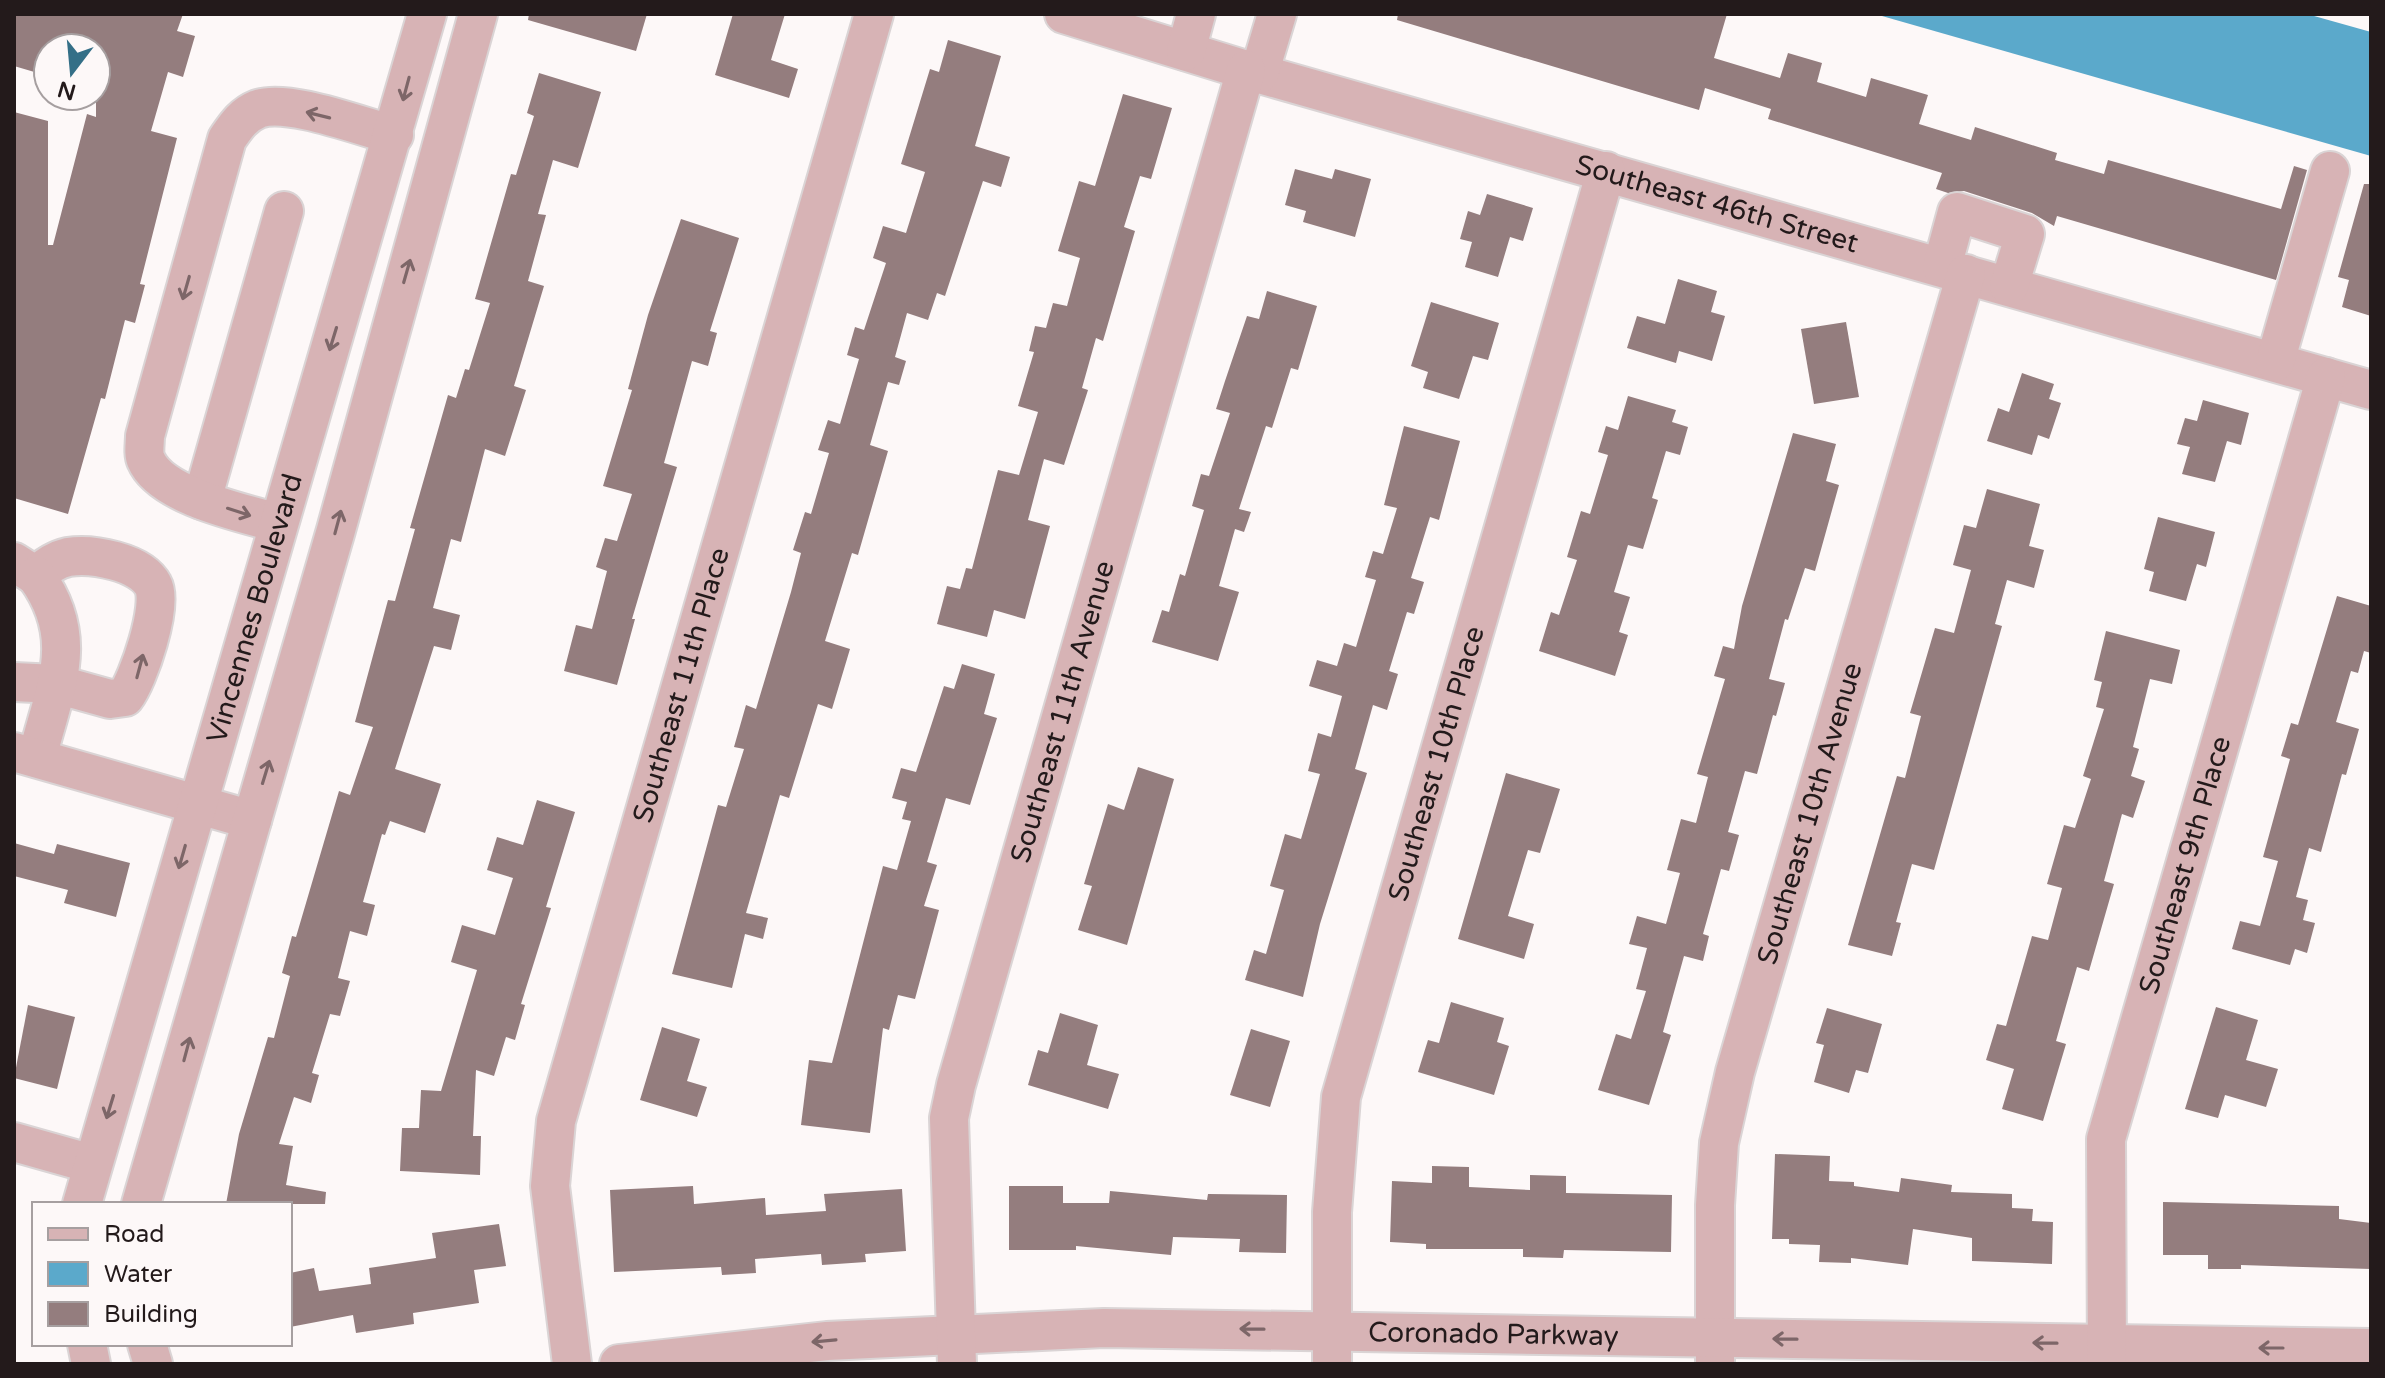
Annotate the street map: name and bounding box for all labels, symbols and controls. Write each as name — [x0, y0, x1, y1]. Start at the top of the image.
north arrow — [32, 32, 112, 112]
text: N — [55, 75, 79, 105]
one-way arrow — [398, 76, 413, 102]
one-way arrow — [306, 107, 332, 122]
street label: Southeast 46th Street — [1572, 148, 1862, 260]
one-way arrow — [400, 259, 415, 285]
one-way arrow — [178, 274, 193, 300]
one-way arrow — [325, 325, 340, 351]
street label: Vincennes Boulevard — [199, 470, 310, 747]
one-way arrow — [227, 505, 252, 520]
one-way arrow — [331, 510, 346, 535]
street label: Southeast 11th Place — [626, 544, 737, 827]
street label: Southeast 11th Avenue — [1003, 557, 1122, 867]
street label: Southeast 10th Place — [1381, 622, 1492, 905]
one-way arrow — [133, 653, 148, 679]
street label: Southeast 10th Avenue — [1750, 659, 1870, 968]
street label: Southeast 9th Place — [2132, 732, 2238, 998]
one-way arrow — [259, 759, 274, 785]
one-way arrow — [174, 844, 189, 870]
one-way arrow — [180, 1036, 195, 1062]
one-way arrow — [102, 1094, 116, 1119]
legend — [32, 1202, 292, 1346]
text: Road — [104, 1220, 164, 1249]
text: Water — [104, 1260, 173, 1289]
text: Building — [104, 1300, 198, 1329]
street label: Coronado Parkway — [1368, 1315, 1619, 1353]
one-way arrow — [1239, 1321, 1266, 1337]
one-way arrow — [1772, 1331, 1799, 1347]
one-way arrow — [811, 1334, 838, 1349]
one-way arrow — [2032, 1336, 2059, 1351]
one-way arrow — [2258, 1340, 2285, 1356]

